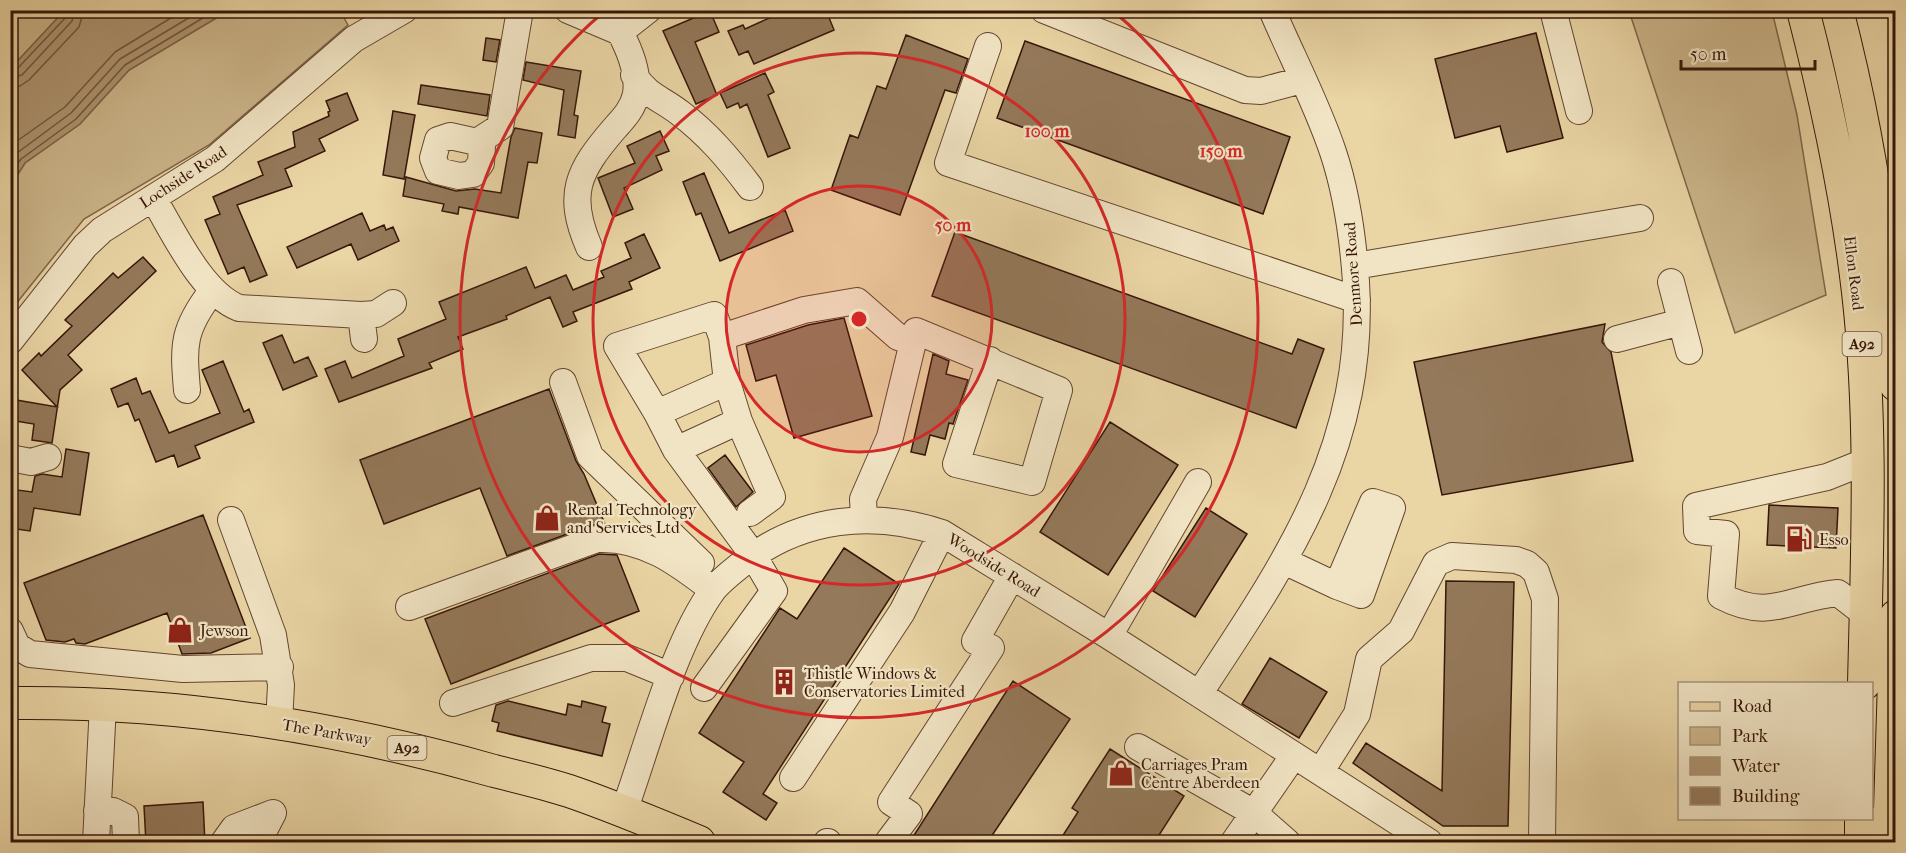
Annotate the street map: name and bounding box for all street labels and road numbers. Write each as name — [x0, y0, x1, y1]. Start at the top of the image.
street label: Lochside Road — [136, 142, 230, 212]
street label: Denmore Road — [1340, 221, 1366, 327]
street label: Ellon Road — [1840, 235, 1868, 312]
road number: A92 — [1842, 332, 1882, 356]
street label: Woodside Road — [943, 528, 1044, 601]
street label: The Parkway — [281, 715, 374, 749]
road number: A92 — [388, 736, 426, 760]

